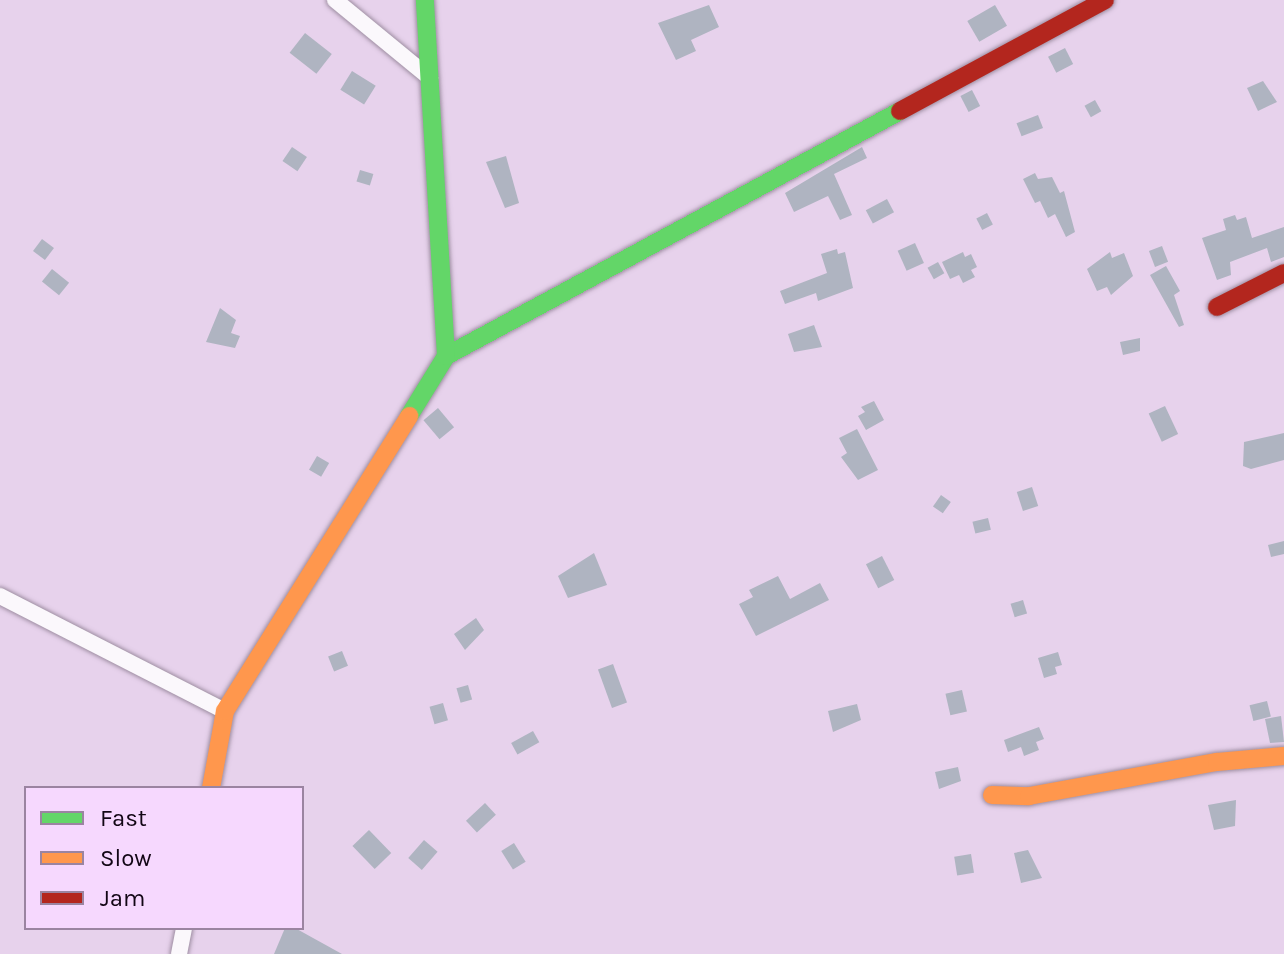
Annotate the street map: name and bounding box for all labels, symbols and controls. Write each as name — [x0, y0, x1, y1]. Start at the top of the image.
legend — [24, 786, 304, 930]
text: Fast — [100, 804, 147, 832]
text: Slow — [100, 844, 152, 872]
text: Jam — [100, 884, 145, 912]

